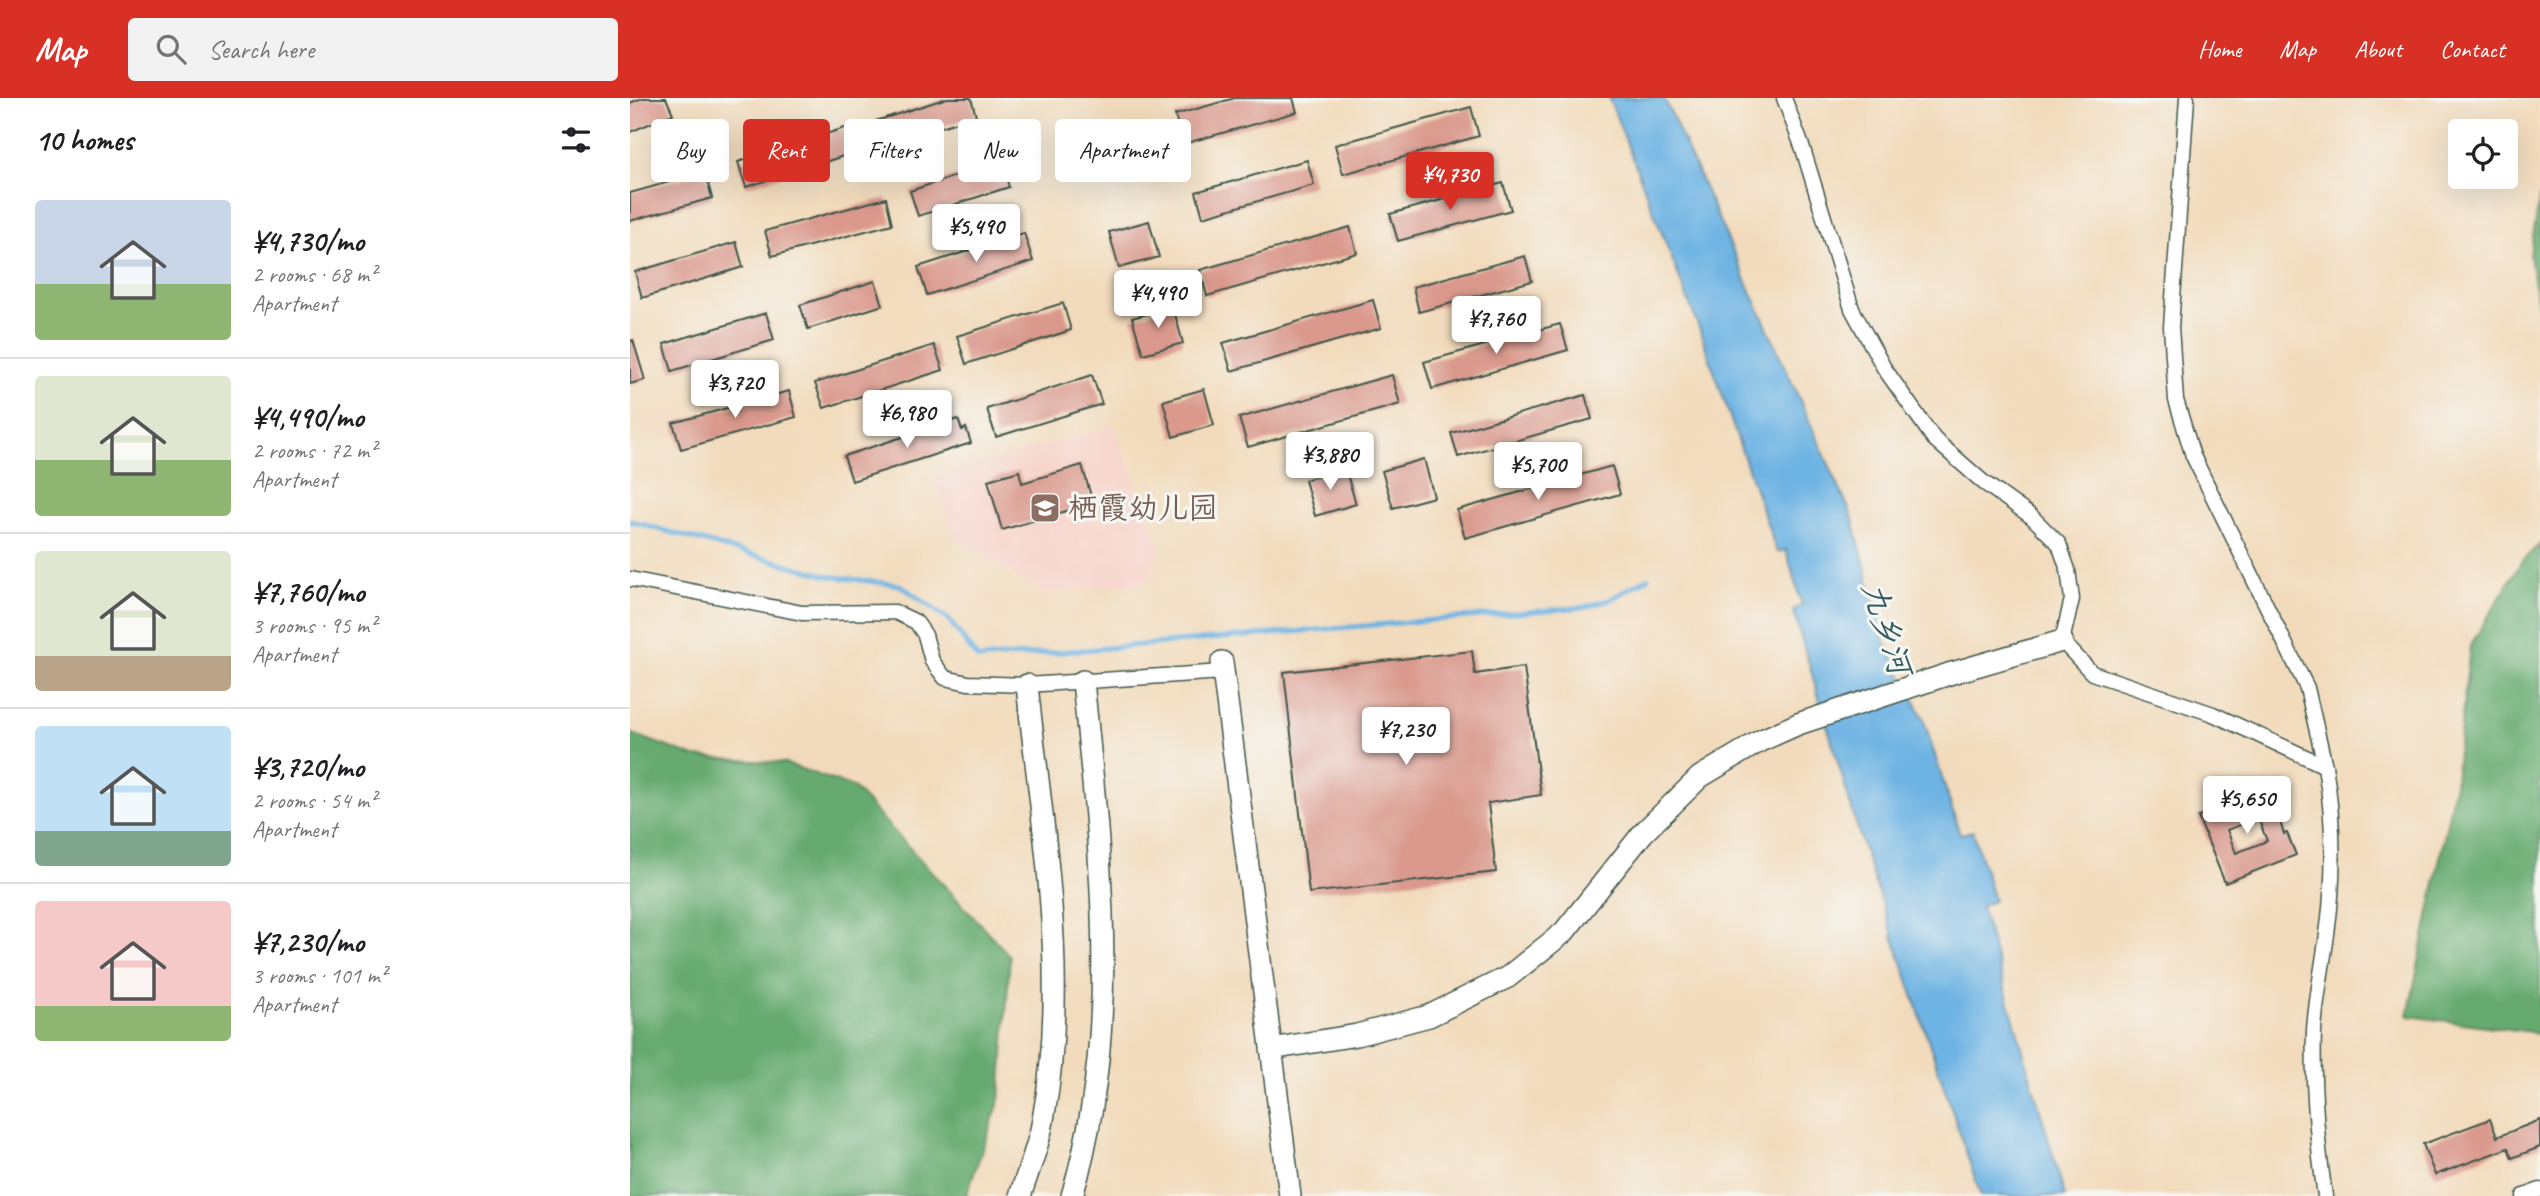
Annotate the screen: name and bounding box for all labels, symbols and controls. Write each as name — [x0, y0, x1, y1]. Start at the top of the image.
search box — [128, 18, 618, 81]
text: Map — [35, 28, 86, 70]
icon: search — [152, 30, 190, 68]
text: Search here — [208, 33, 314, 66]
text: Home — [2198, 34, 2241, 64]
text: Map — [2279, 34, 2316, 64]
text: About — [2354, 34, 2402, 64]
text: Contact — [2440, 34, 2505, 64]
chip: Buy — [651, 119, 729, 182]
chip: Rent — [743, 119, 830, 182]
chip: Filters — [844, 119, 944, 182]
chip: New — [958, 119, 1041, 182]
chip: Apartment — [1055, 119, 1191, 182]
map controls — [2448, 119, 2518, 189]
button: locate — [2448, 119, 2518, 189]
text: 10 homes — [35, 121, 133, 159]
icon: filters — [557, 121, 595, 159]
pin: ¥4,730 — [1393, 152, 1507, 212]
text: ¥4,730 — [1422, 160, 1478, 189]
pin: ¥5,490 — [919, 204, 1033, 264]
text: ¥5,490 — [948, 212, 1004, 241]
text: ¥4,730/mo — [252, 222, 364, 260]
icon: home — [91, 228, 175, 312]
text: 2 rooms · 68 m² — [252, 260, 376, 289]
pin: ¥4,490 — [1101, 271, 1215, 330]
text: ¥4,490 — [1130, 278, 1186, 307]
text: Apartment — [252, 289, 337, 318]
pin: ¥7,760 — [1439, 296, 1553, 356]
text: ¥7,760 — [1468, 304, 1524, 333]
pin: ¥3,720 — [678, 360, 792, 420]
text: ¥3,720 — [707, 368, 763, 397]
pin: ¥6,980 — [850, 390, 964, 450]
text: ¥4,490/mo — [252, 398, 364, 436]
text: ¥6,980 — [879, 398, 935, 427]
icon: home — [91, 404, 175, 488]
pin: ¥3,880 — [1273, 432, 1387, 492]
text: 2 rooms · 72 m² — [252, 436, 376, 465]
text: ¥3,880 — [1302, 440, 1358, 469]
pin: ¥5,700 — [1481, 442, 1595, 502]
text: ¥5,700 — [1510, 450, 1566, 479]
text: Apartment — [252, 465, 337, 494]
place label: 栖霞幼儿园 — [1068, 489, 1218, 527]
school or university icon: 栖霞幼儿园 — [1028, 491, 1062, 525]
text: ¥7,760/mo — [252, 573, 364, 611]
water label: 九乡河 — [1852, 576, 1922, 685]
icon: home — [91, 579, 175, 663]
text: 3 rooms · 95 m² — [252, 611, 376, 640]
text: Apartment — [252, 640, 337, 669]
pin: ¥7,230 — [1349, 708, 1463, 767]
text: ¥7,230 — [1378, 715, 1434, 744]
text: ¥3,720/mo — [252, 748, 364, 786]
icon: home — [91, 754, 175, 838]
pin: ¥5,650 — [2190, 776, 2304, 836]
text: ¥5,650 — [2219, 784, 2275, 813]
text: 2 rooms · 54 m² — [252, 786, 376, 815]
text: Apartment — [252, 815, 337, 844]
text: ¥7,230/mo — [252, 923, 364, 961]
icon: home — [91, 929, 175, 1013]
text: 3 rooms · 101 m² — [252, 961, 387, 990]
text: Apartment — [252, 990, 337, 1019]

